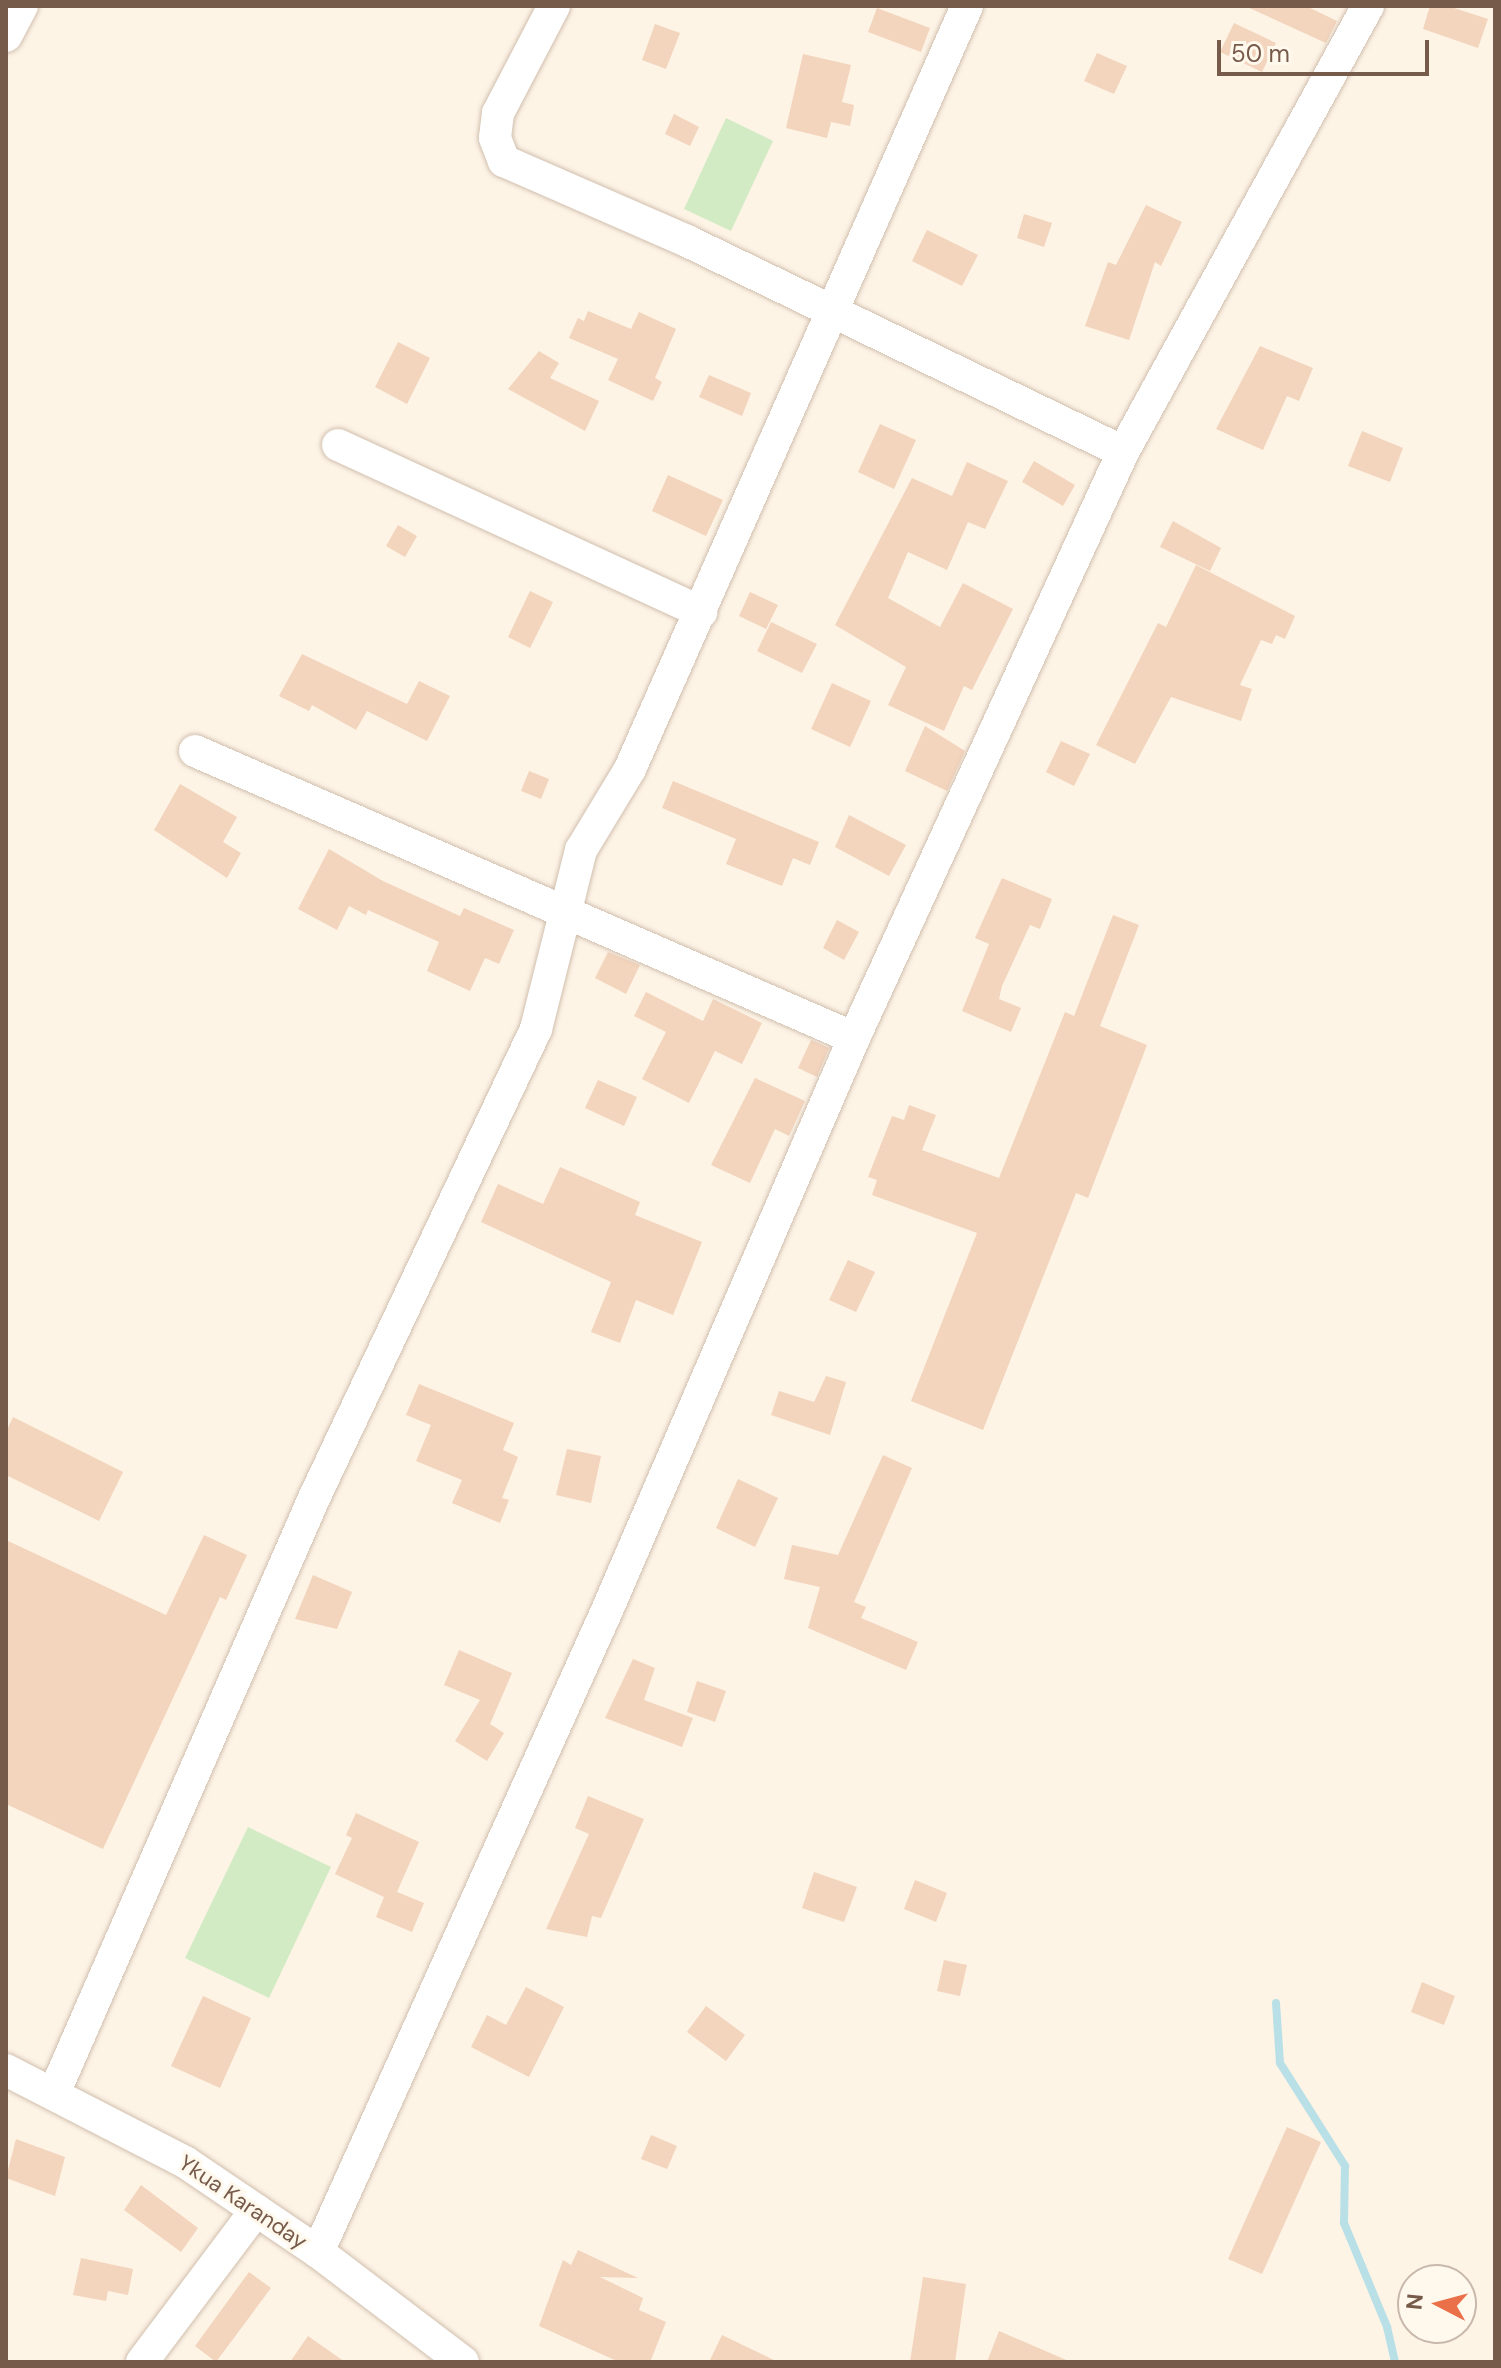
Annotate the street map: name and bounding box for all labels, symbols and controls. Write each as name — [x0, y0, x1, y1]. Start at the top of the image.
scale bar — [1221, 24, 1433, 74]
text: 50 m — [1231, 38, 1290, 69]
street label: Ykua Karanday — [174, 2149, 312, 2255]
north arrow — [1397, 2264, 1477, 2344]
text: N — [1399, 2292, 1430, 2311]

